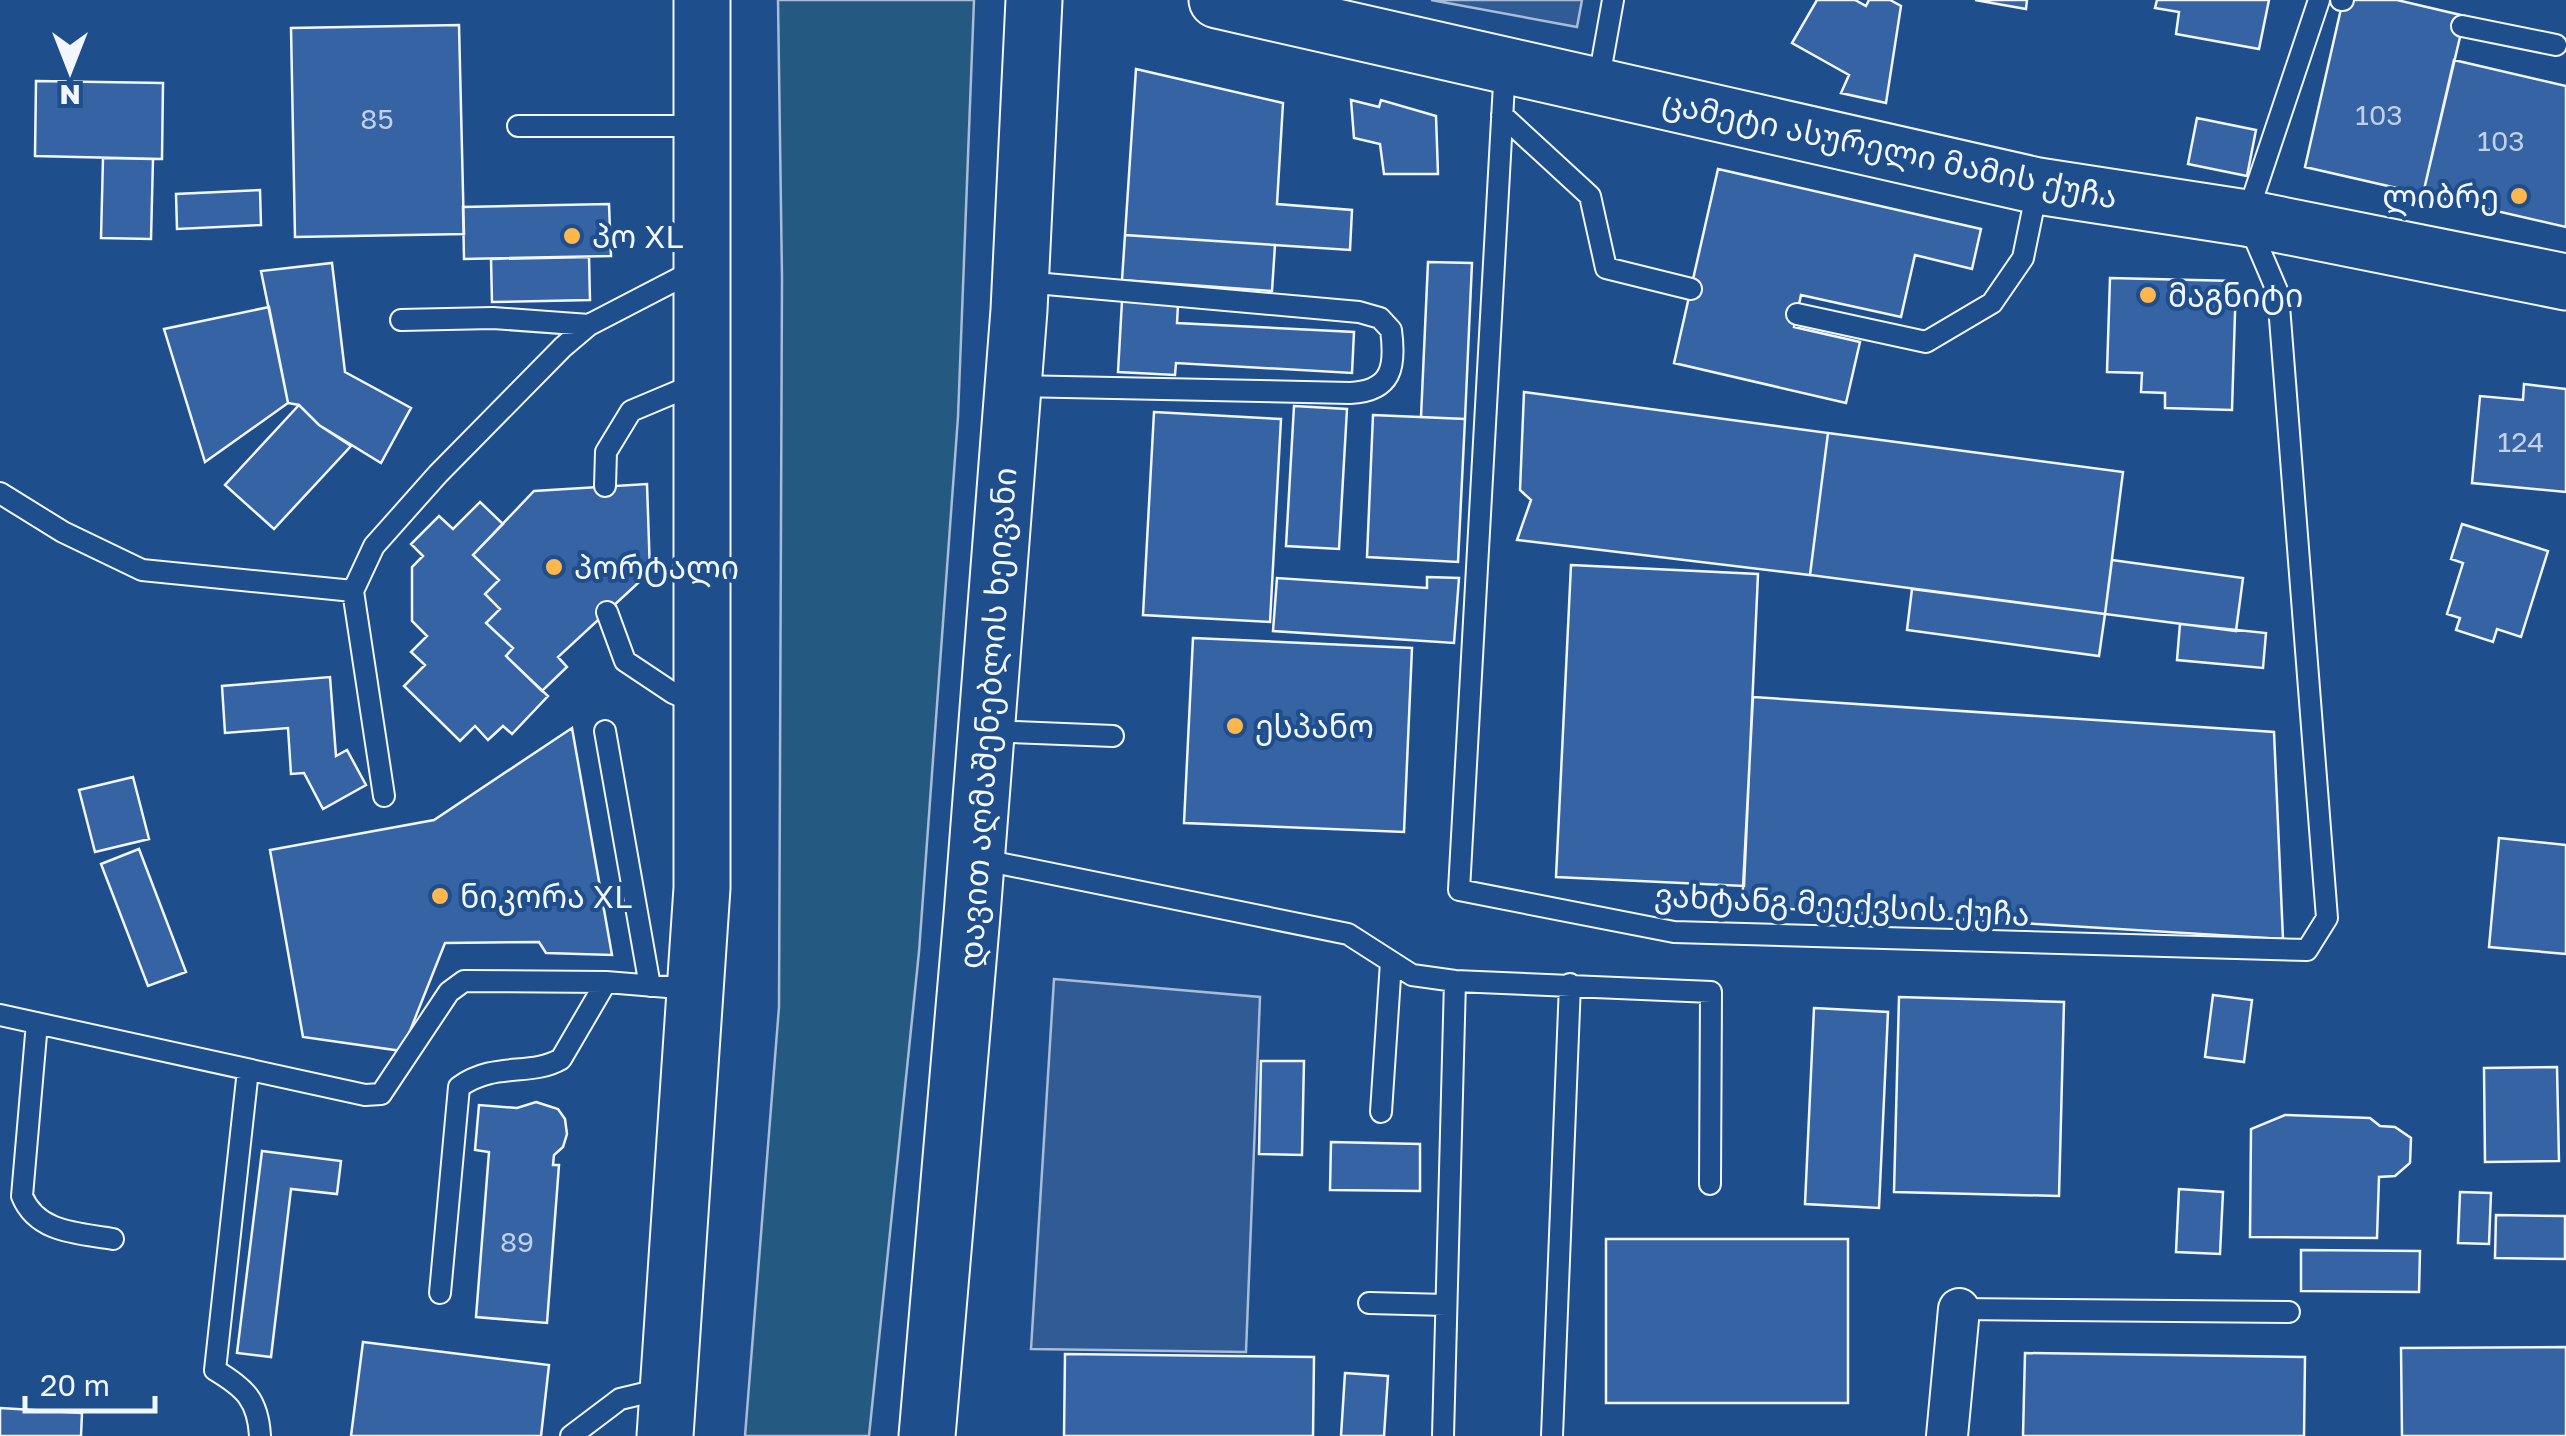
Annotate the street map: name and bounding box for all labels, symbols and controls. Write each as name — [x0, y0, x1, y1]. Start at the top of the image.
north arrow — [20, 20, 120, 120]
text: N — [59, 79, 81, 112]
street label: ცამეტი ასურელი მამის ქუჩა — [1659, 82, 2121, 218]
house number: 103 — [2355, 98, 2403, 131]
house number: 85 — [360, 102, 394, 135]
house number: 103 — [2477, 124, 2525, 157]
place label: ლიბრე — [2382, 177, 2499, 217]
marker: ლიბრე — [2508, 185, 2530, 207]
place label: პო XL — [592, 217, 684, 255]
marker: პო XL — [561, 225, 583, 247]
place label: მაგნიტი — [2168, 276, 2303, 315]
marker: მაგნიტი — [2137, 284, 2159, 306]
house number: 124 — [2498, 425, 2544, 458]
street label: დავით აღმაშენებლის ხეივანი — [951, 466, 1025, 970]
place label: პორტალი — [574, 548, 739, 588]
marker: პორტალი — [543, 556, 565, 578]
place label: ესპანო — [1255, 707, 1374, 746]
marker: ესპანო — [1224, 715, 1246, 737]
street label: ვახტანგ მეექვსის ქუჩა — [1653, 875, 2031, 934]
place label: ნიკორა XL — [460, 877, 632, 916]
marker: ნიკორა XL — [429, 885, 451, 907]
house number: 89 — [500, 1225, 534, 1258]
scale bar — [25, 1351, 155, 1413]
text: 20 m — [40, 1367, 110, 1403]

